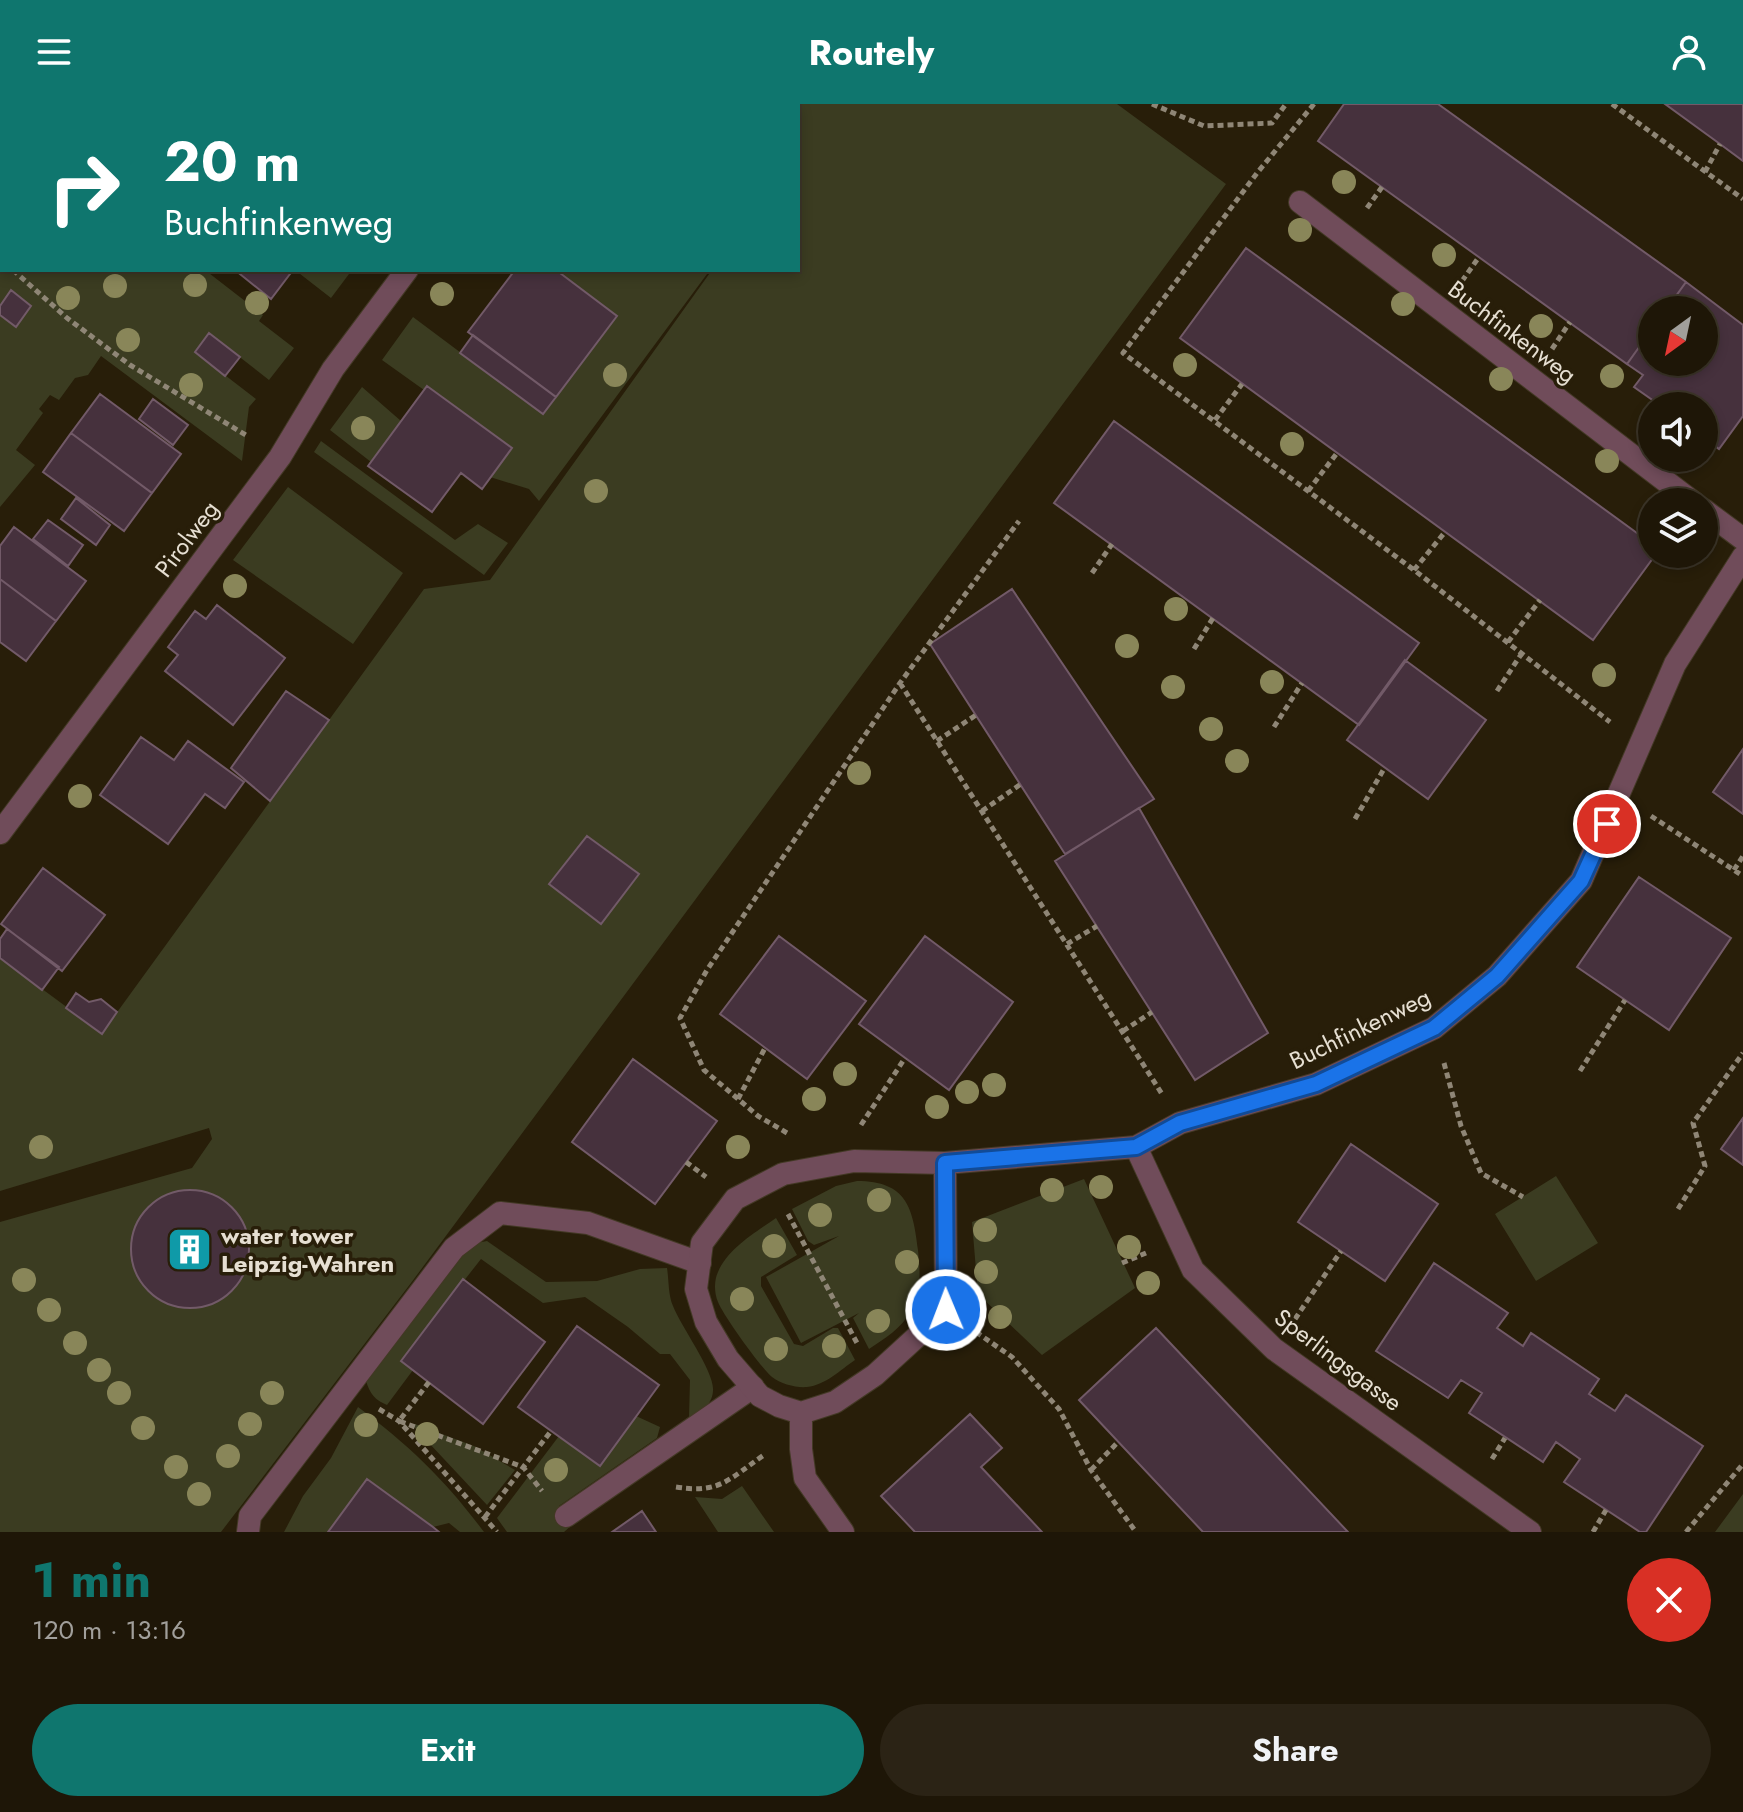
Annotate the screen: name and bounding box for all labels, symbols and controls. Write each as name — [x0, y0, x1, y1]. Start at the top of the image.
text: Routely — [809, 26, 934, 78]
icon: menu — [32, 30, 76, 74]
icon: person — [1667, 30, 1711, 74]
text: 20 m — [164, 121, 301, 202]
icon: right — [32, 136, 136, 240]
text: Buchfinkenweg — [164, 196, 393, 248]
street label: Buchfinkenweg — [1441, 272, 1584, 392]
north arrow — [1638, 296, 1718, 376]
map controls — [1638, 296, 1718, 568]
button: sound — [1638, 392, 1718, 472]
button: layers — [1638, 488, 1718, 568]
street label: Pirolweg — [146, 493, 227, 584]
pin — [1573, 790, 1641, 858]
icon: arrive — [1585, 802, 1629, 846]
street label: Buchfinkenweg — [1283, 979, 1436, 1078]
place label: water tower Leipzig-Wahren — [220, 1218, 394, 1281]
building icon: water tower Leipzig-Wahren — [166, 1226, 214, 1274]
position arrow — [904, 1268, 988, 1352]
street label: Sperlingsgasse — [1267, 1300, 1410, 1419]
text: 1 min — [32, 1546, 151, 1615]
button: close — [1627, 1558, 1711, 1642]
text: 120 m · 13:16 — [32, 1611, 186, 1649]
button: Exit — [32, 1704, 864, 1796]
button: Share — [880, 1704, 1711, 1796]

